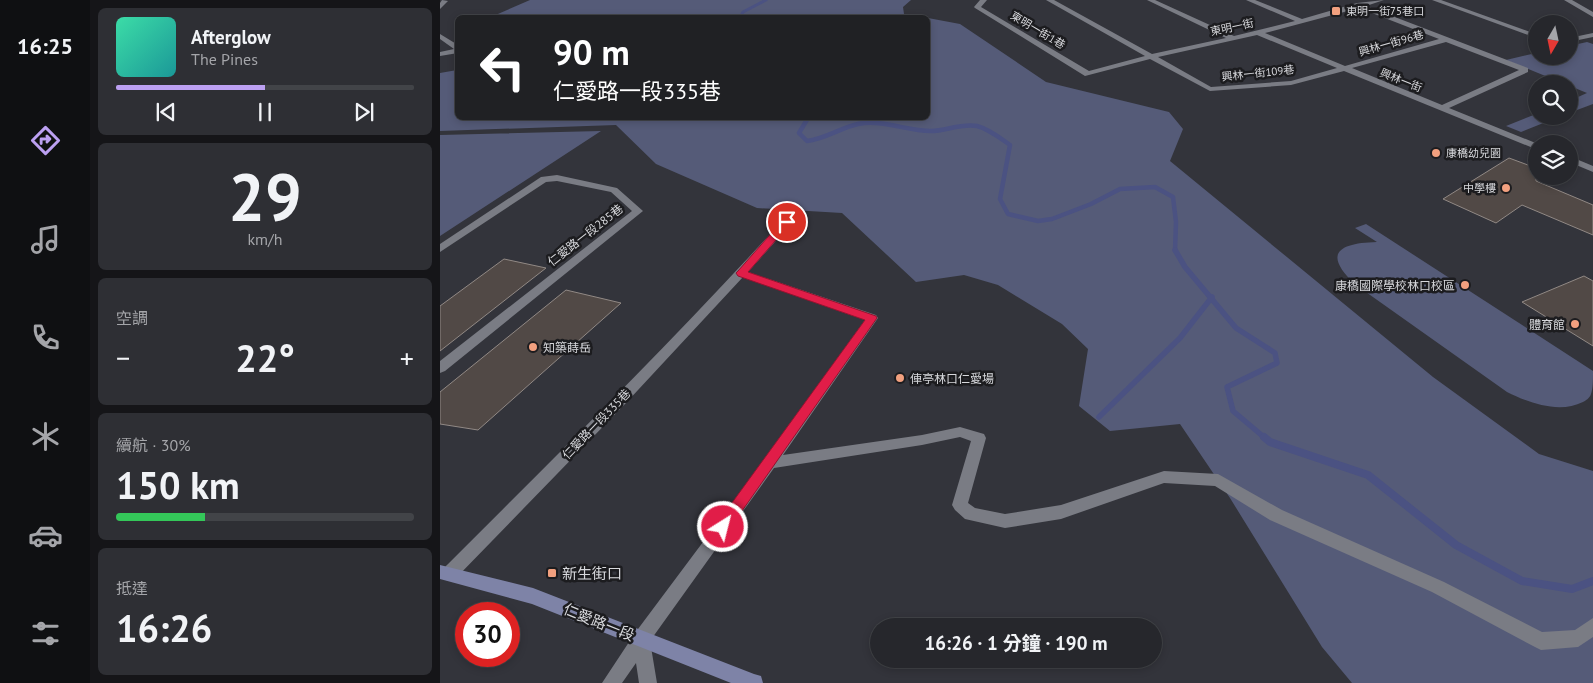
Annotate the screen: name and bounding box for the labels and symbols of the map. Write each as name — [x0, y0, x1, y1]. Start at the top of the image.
place label: 東明一街75巷口 — [1346, 4, 1424, 18]
marker: 東明一街75巷口 — [1330, 5, 1342, 17]
street label: 東明一街1巷 — [1008, 8, 1068, 52]
north arrow — [1528, 15, 1578, 65]
street label: 東明一街 — [1209, 16, 1255, 38]
street label: 興林一街96巷 — [1357, 27, 1425, 59]
street label: 興林一街109巷 — [1221, 62, 1295, 84]
street label: 興林一街 — [1378, 65, 1424, 95]
place label: 康橋幼兒園 — [1446, 146, 1501, 160]
marker: 康橋幼兒園 — [1430, 147, 1442, 159]
place label: 中學樓 — [1463, 181, 1496, 195]
marker: 中學樓 — [1500, 182, 1512, 194]
street label: 仁愛路一段285巷 — [544, 201, 626, 269]
pin — [766, 201, 808, 243]
place label: 康橋國際學校林口校區 — [1335, 278, 1455, 293]
marker: 康橋國際學校林口校區 — [1459, 279, 1471, 291]
place label: 體育館 — [1529, 317, 1565, 332]
marker: 體育館 — [1569, 318, 1581, 330]
place label: 知築蒔岳 — [543, 340, 591, 355]
marker: 知築蒔岳 — [527, 341, 539, 353]
place label: 俥亭林口仁愛場 — [910, 371, 994, 386]
marker: 俥亭林口仁愛場 — [894, 372, 906, 384]
street label: 仁愛路一段335巷 — [559, 386, 633, 462]
position arrow — [696, 500, 748, 552]
place label: 新生街口 — [562, 564, 622, 583]
marker: 新生街口 — [546, 567, 558, 579]
street label: 仁愛路一段 — [561, 599, 637, 645]
speed limit sign: 30 — [455, 602, 520, 667]

